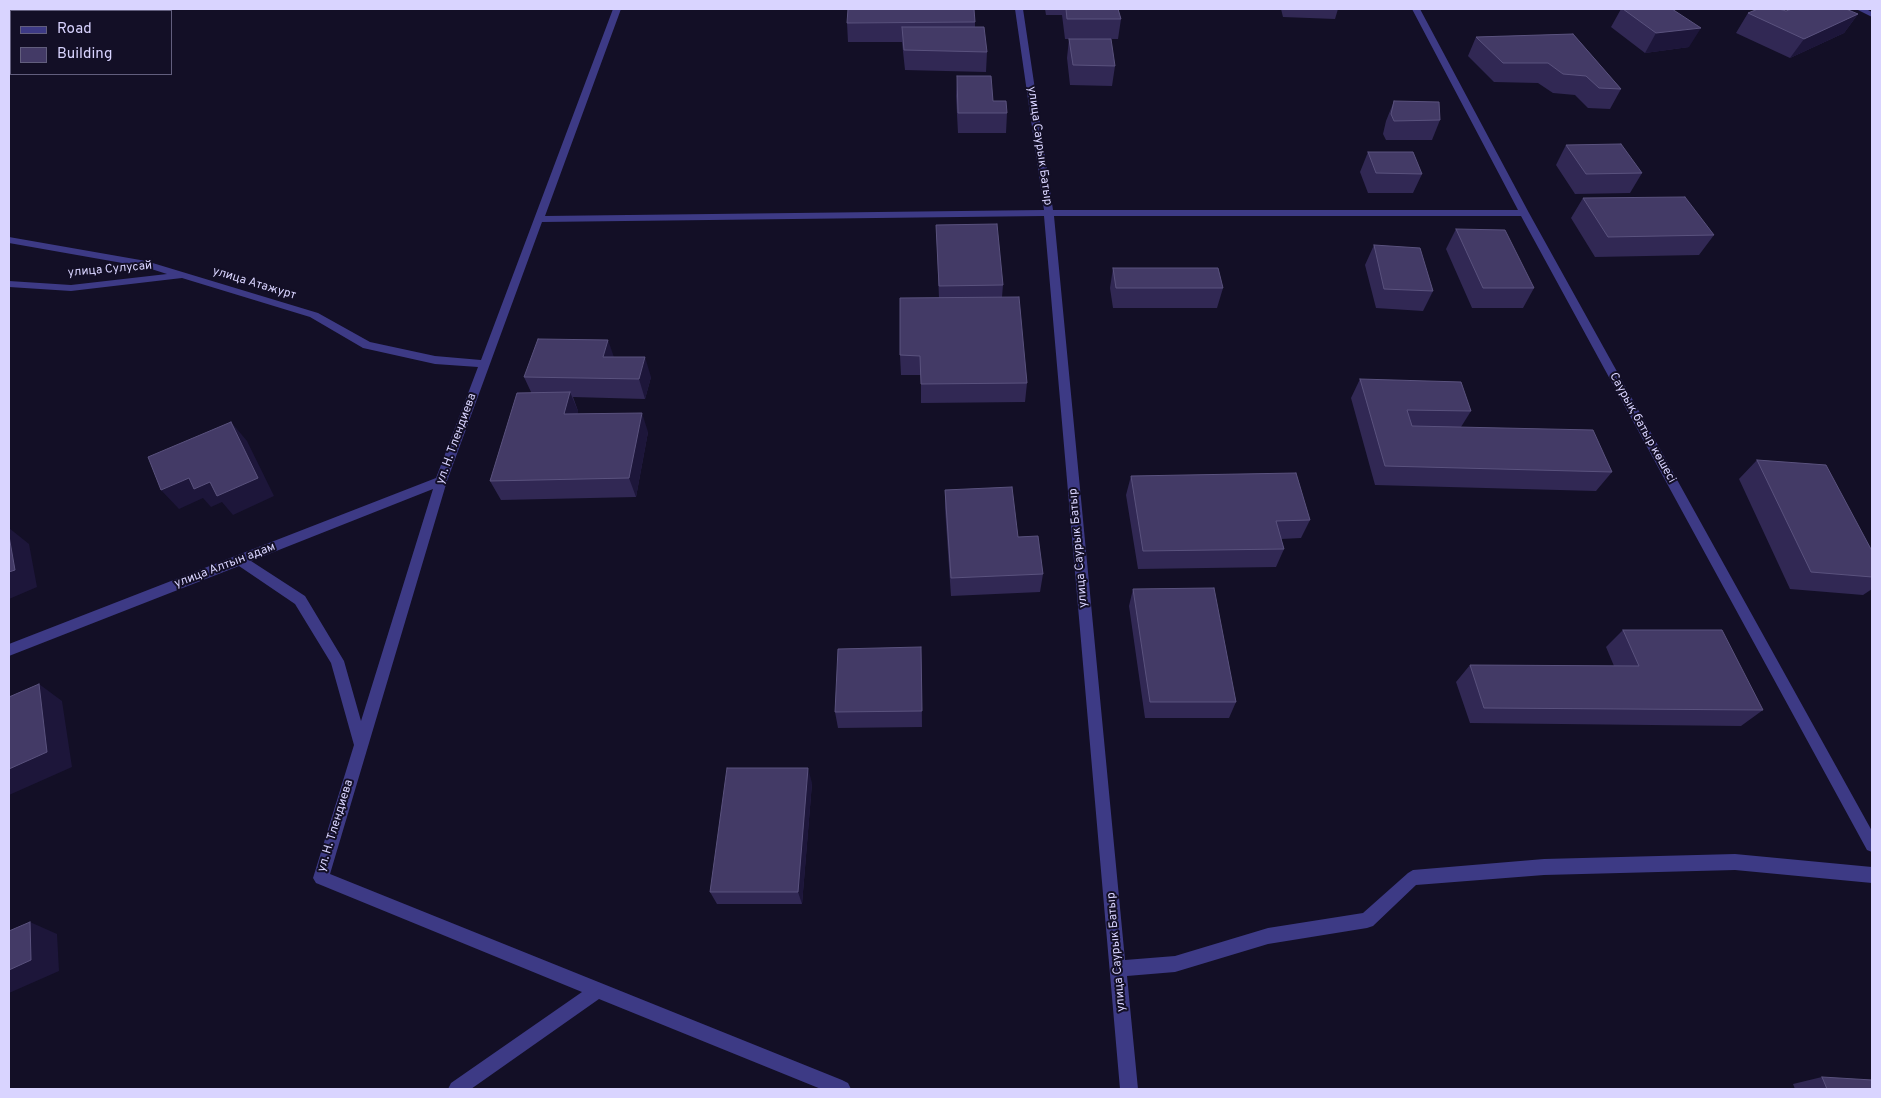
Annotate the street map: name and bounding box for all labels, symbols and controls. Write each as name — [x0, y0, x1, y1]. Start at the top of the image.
legend — [10, 10, 172, 75]
text: Road — [57, 20, 92, 39]
text: Building — [57, 45, 112, 64]
street label: улица Саурык Батыр — [1024, 86, 1054, 206]
street label: улица Сулусай — [67, 259, 153, 281]
street label: улица Атажурт — [211, 264, 297, 304]
street label: Саурық батыр көшесі — [1606, 370, 1678, 486]
street label: ул. Н. Тлендиева — [434, 392, 480, 486]
street label: улица Саурык Батыр — [1067, 488, 1091, 608]
street label: улица Алтын адам — [173, 540, 277, 592]
street label: ул. Н. Тлендиева — [315, 778, 357, 874]
street label: улица Саурык Батыр — [1105, 892, 1129, 1012]

